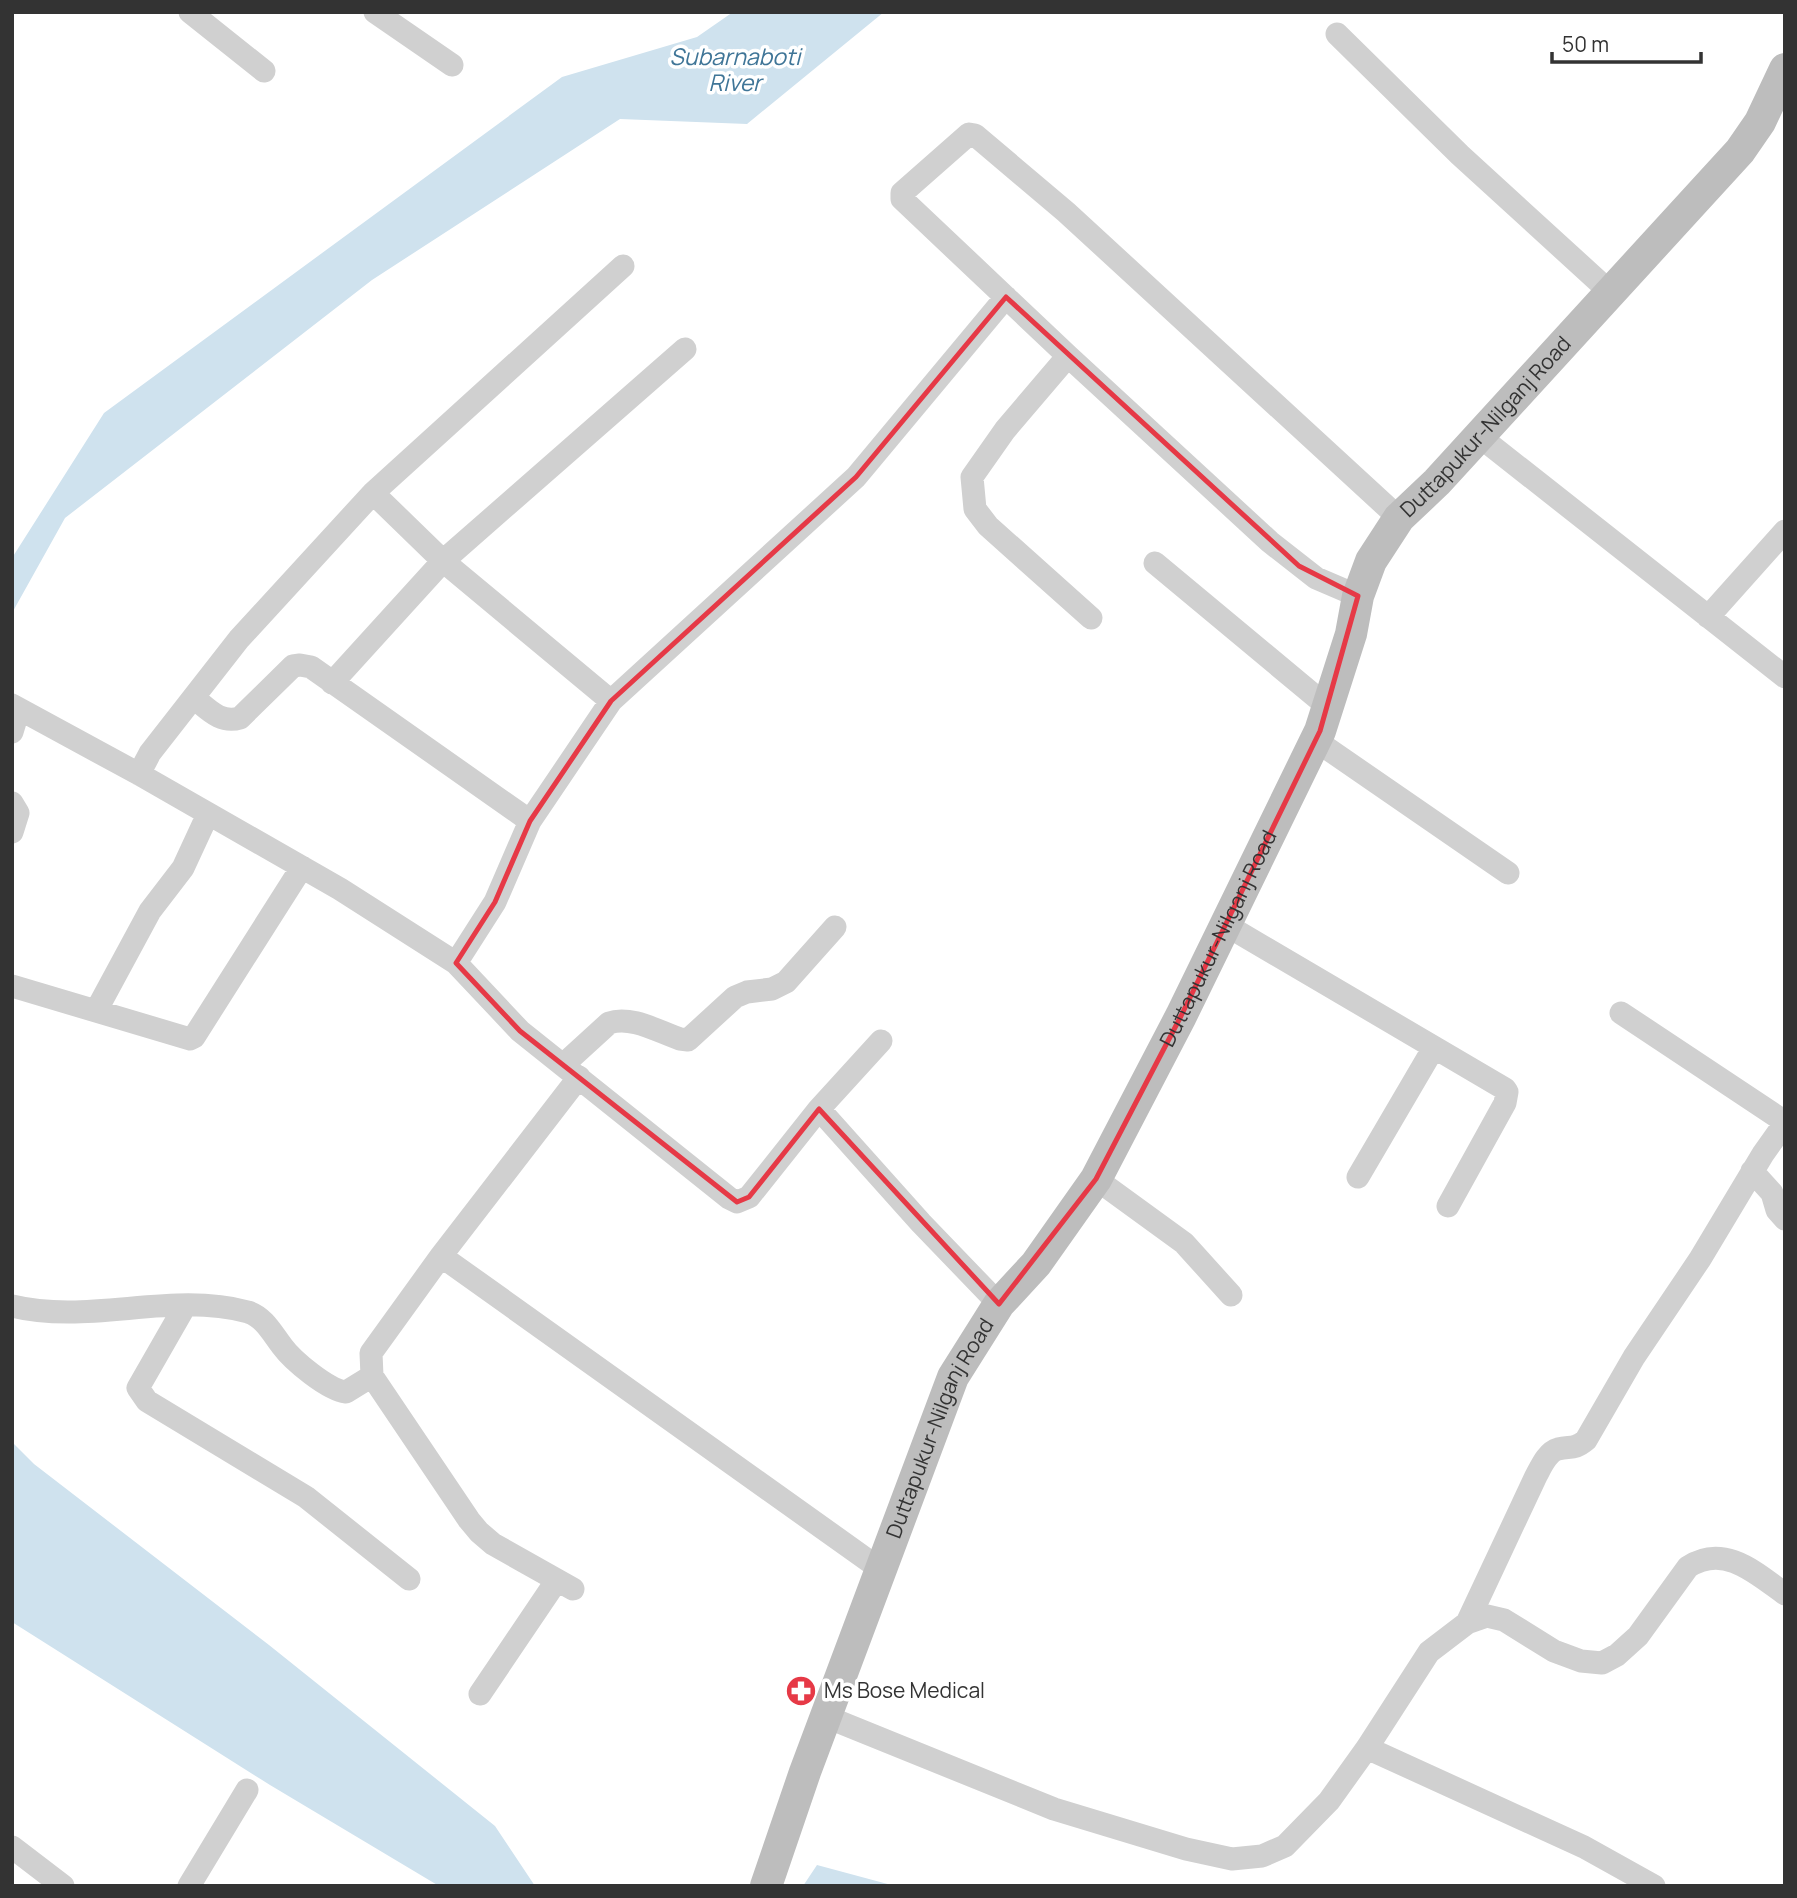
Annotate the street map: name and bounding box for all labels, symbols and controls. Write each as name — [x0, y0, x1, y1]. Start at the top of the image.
scale bar — [1552, 21, 1701, 65]
text: 50 m — [1562, 30, 1609, 58]
water label: Subarnaboti River — [670, 40, 803, 98]
street label: Duttapukur-Nilganj Road — [1394, 330, 1577, 523]
street label: Duttapukur-Nilganj Road — [1152, 825, 1283, 1051]
street label: Duttapukur-Nilganj Road — [879, 1313, 1000, 1542]
pharmacy icon: Ms Bose Medical — [784, 1674, 818, 1708]
place label: Ms Bose Medical — [824, 1676, 985, 1704]

